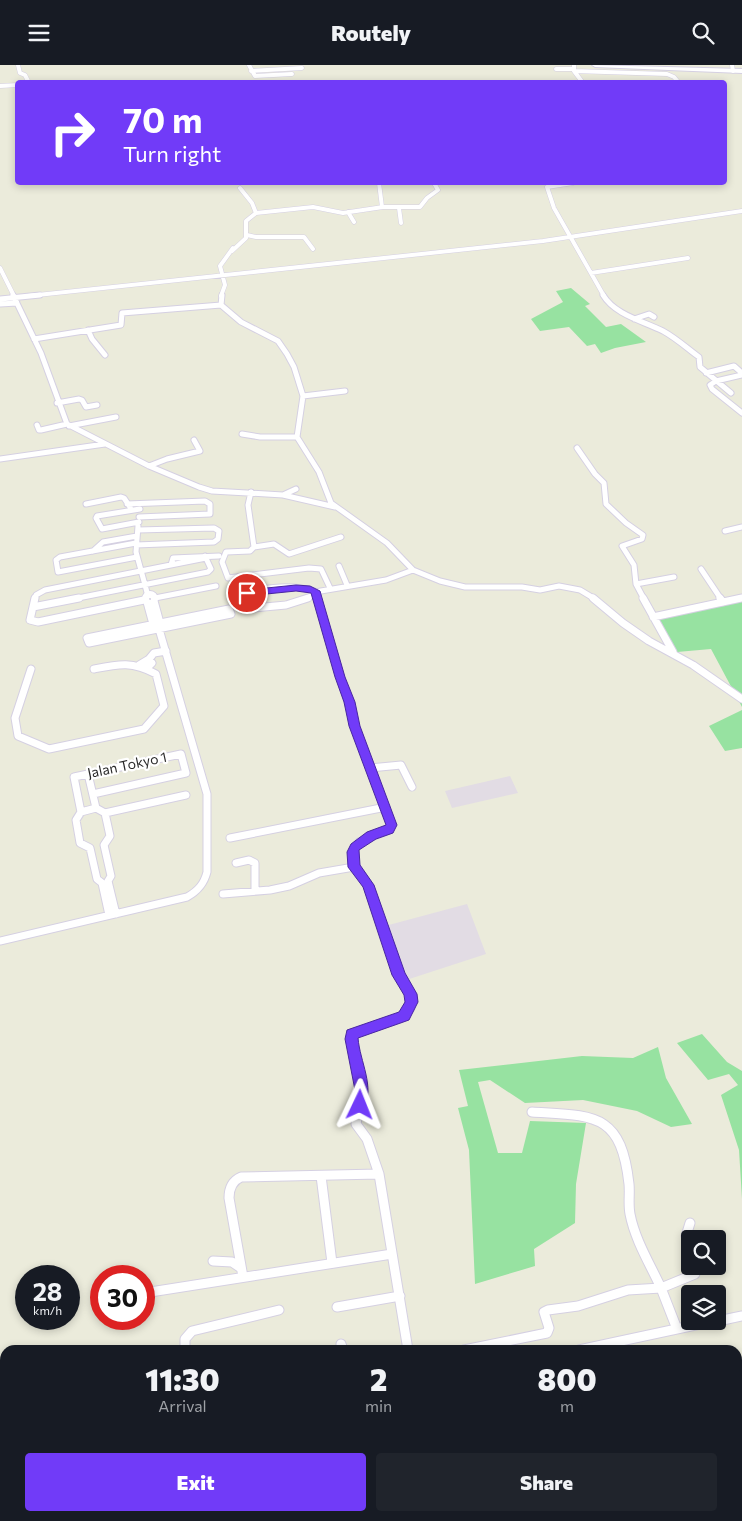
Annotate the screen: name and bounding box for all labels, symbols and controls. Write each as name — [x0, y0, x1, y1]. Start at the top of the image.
icon: menu — [25, 19, 53, 47]
text: Routely — [331, 19, 411, 46]
icon: search — [689, 19, 717, 47]
text: 70 m — [123, 97, 203, 140]
icon: right — [40, 100, 105, 165]
text: Turn right — [123, 140, 221, 167]
pin — [226, 572, 268, 614]
icon: arrive — [233, 579, 261, 607]
street label: Jalan Tokyo 1 — [86, 748, 168, 781]
position arrow — [333, 1078, 385, 1130]
map controls — [681, 1230, 726, 1330]
button: search — [681, 1230, 726, 1275]
speed limit sign: 30 — [90, 1265, 155, 1330]
text: 28 — [33, 1276, 62, 1306]
button: layers — [681, 1285, 726, 1330]
text: km/h — [33, 1303, 62, 1317]
text: 11:30 — [145, 1360, 220, 1397]
text: 2 — [370, 1360, 387, 1397]
text: 800 — [538, 1360, 597, 1397]
text: Arrival — [158, 1396, 207, 1415]
text: min — [365, 1396, 392, 1415]
text: m — [560, 1396, 574, 1415]
button: Exit — [25, 1453, 366, 1511]
button: Share — [376, 1453, 717, 1511]

